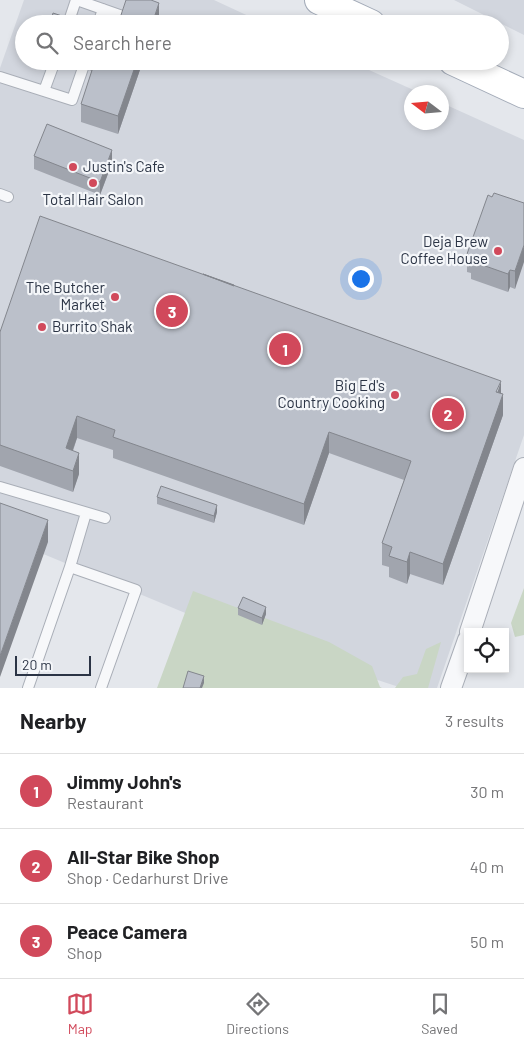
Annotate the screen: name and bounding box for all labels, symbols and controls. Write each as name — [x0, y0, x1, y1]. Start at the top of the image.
search box — [15, 15, 509, 70]
icon: search — [33, 29, 61, 57]
text: Search here — [73, 31, 172, 54]
north arrow — [404, 85, 449, 130]
place label: Justin's Cafe — [83, 157, 165, 175]
marker: Justin's Cafe — [67, 161, 79, 173]
marker: Total Hair Salon — [87, 177, 99, 189]
place label: Total Hair Salon — [42, 190, 144, 208]
place label: Deja Brew Coffee House — [401, 232, 488, 267]
marker: Deja Brew Coffee House — [492, 245, 504, 257]
your location — [348, 266, 374, 292]
place label: The Butcher Market — [26, 278, 106, 313]
marker: The Butcher Market — [109, 291, 121, 303]
pin: 3 — [156, 292, 188, 330]
place label: Burrito Shak — [52, 317, 133, 335]
marker: Burrito Shak — [36, 321, 48, 333]
pin: 1 — [269, 330, 301, 368]
place label: Big Ed's Country Cooking — [277, 376, 385, 411]
marker: Big Ed's Country Cooking — [389, 389, 401, 401]
pin: 2 — [432, 395, 464, 433]
map controls — [464, 628, 509, 673]
button: locate — [464, 628, 509, 673]
scale bar — [15, 653, 91, 676]
text: 20 m — [22, 656, 52, 673]
text: Nearby — [20, 708, 86, 733]
text: 3 results — [445, 711, 504, 730]
text: Jimmy John's — [67, 770, 182, 793]
text: 1 — [33, 782, 39, 801]
text: 30 m — [470, 782, 504, 801]
text: Restaurant — [67, 793, 144, 812]
text: All-Star Bike Shop — [67, 845, 220, 868]
text: 2 — [32, 857, 40, 876]
text: 40 m — [470, 857, 504, 876]
text: Shop · Cedarhurst Drive — [67, 868, 228, 887]
text: Peace Camera — [67, 920, 187, 943]
text: 3 — [32, 932, 40, 951]
text: 50 m — [470, 932, 504, 951]
text: Shop — [67, 943, 102, 962]
tab: Map — [66, 990, 94, 1037]
tab: Directions — [226, 990, 289, 1037]
tab: Saved — [421, 990, 458, 1037]

